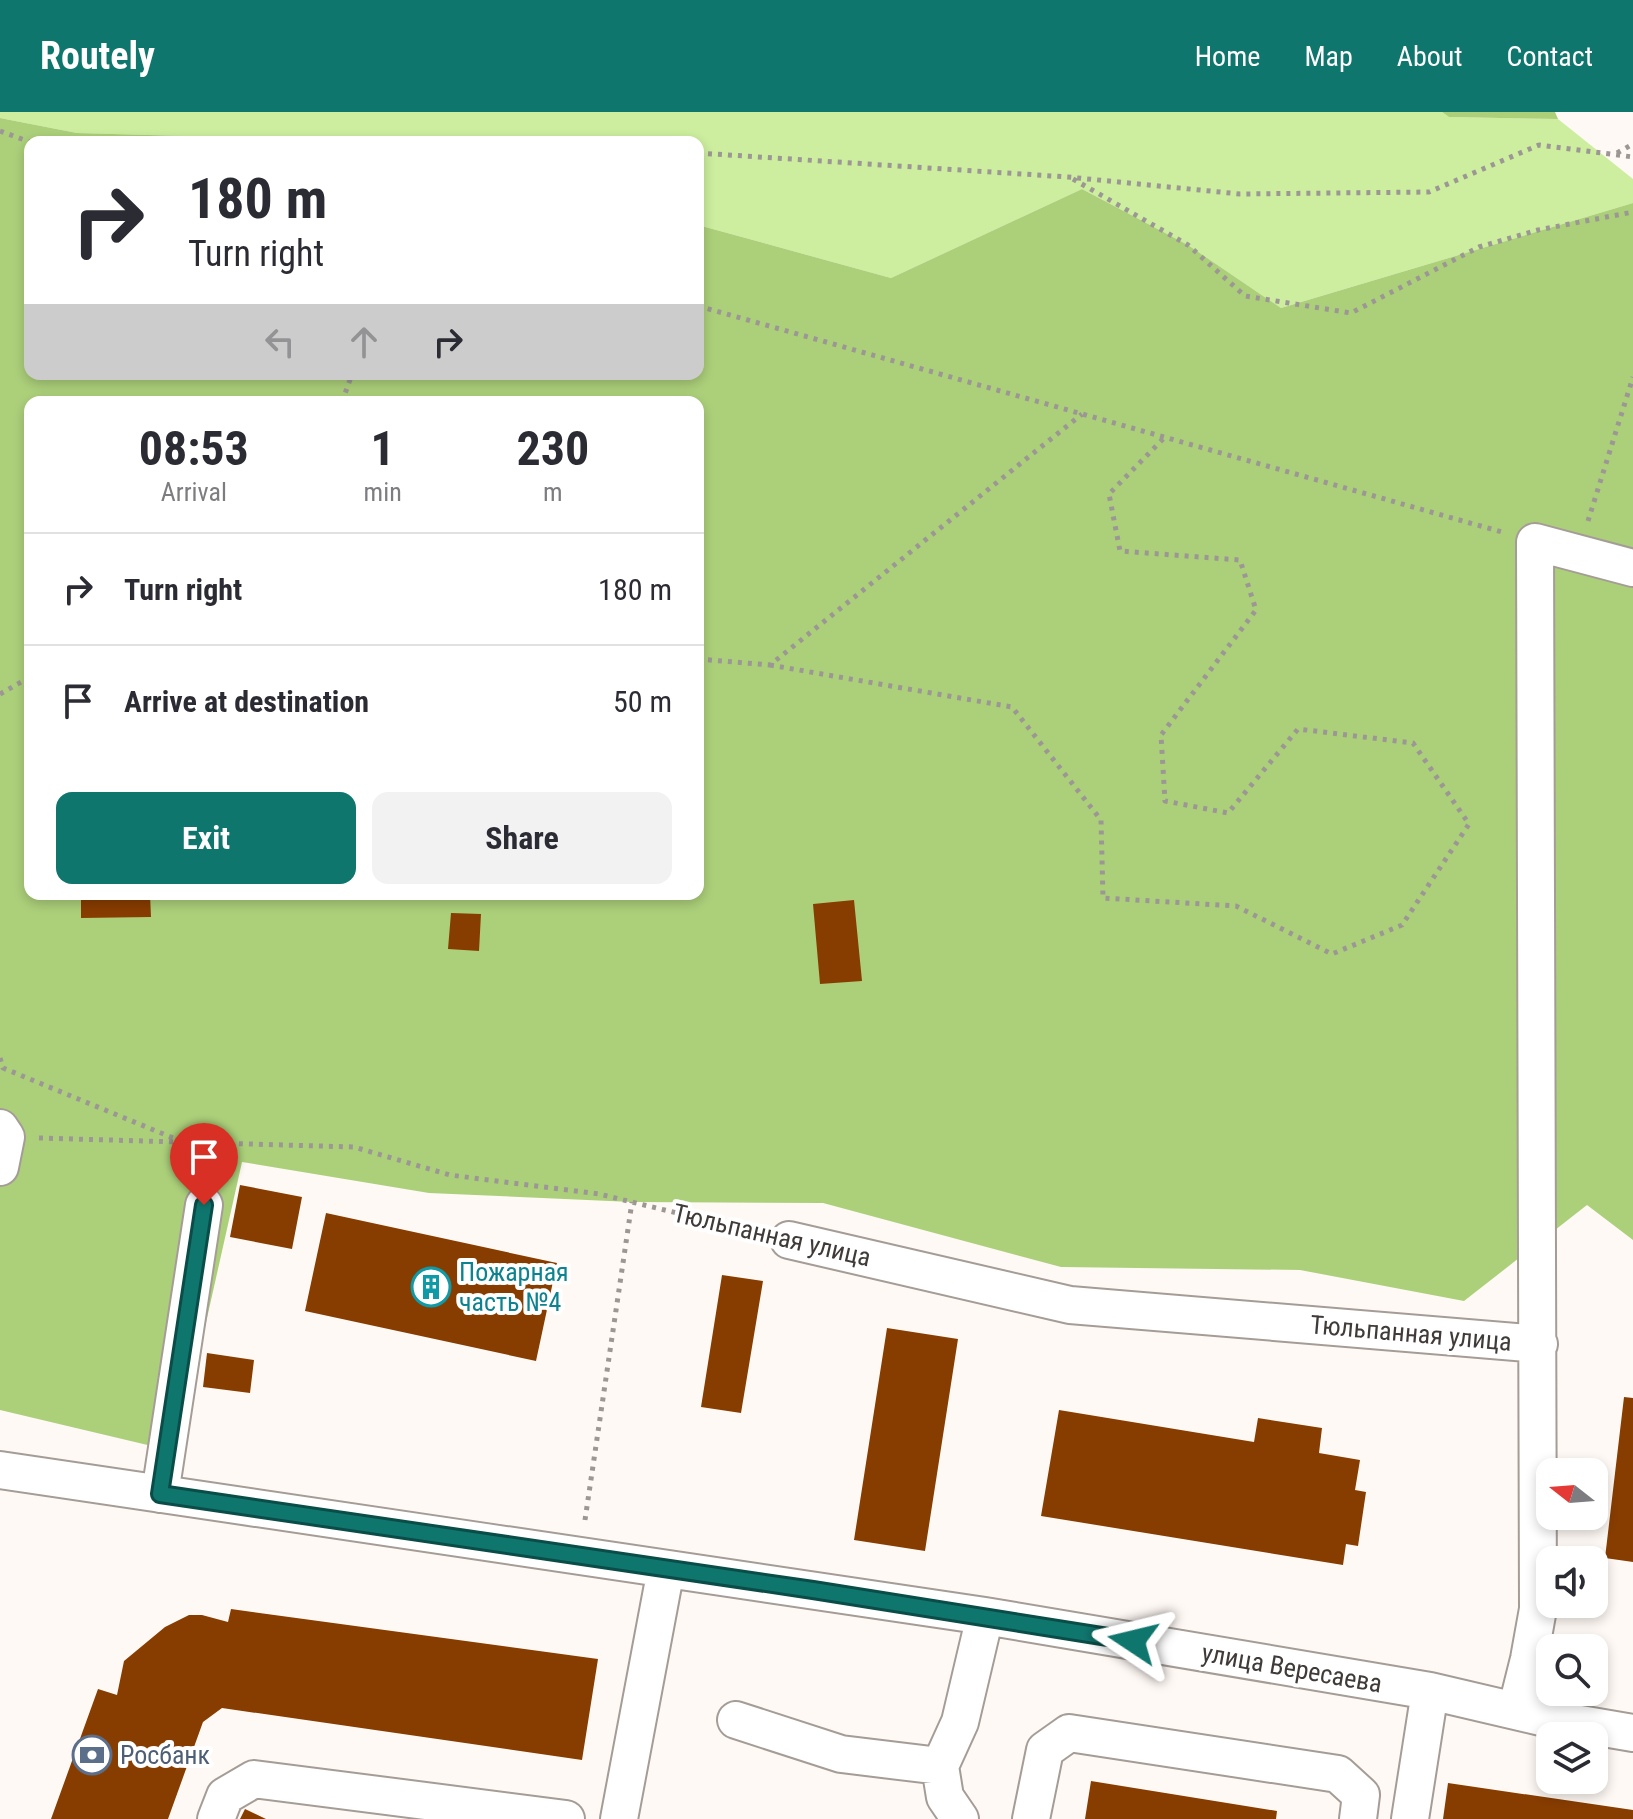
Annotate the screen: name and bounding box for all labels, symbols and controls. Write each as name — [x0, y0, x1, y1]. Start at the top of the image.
text: Routely — [40, 34, 155, 78]
text: Home — [1195, 40, 1260, 73]
text: Map — [1304, 40, 1353, 73]
text: About — [1397, 40, 1463, 73]
text: Contact — [1507, 40, 1593, 73]
text: 180 m — [188, 166, 327, 232]
icon: right — [56, 168, 160, 272]
text: Turn right — [188, 233, 324, 275]
icon: left — [258, 320, 302, 364]
icon: ahead — [342, 320, 386, 364]
icon: right — [426, 320, 470, 364]
text: 08:53 — [139, 420, 249, 477]
text: 1 — [371, 420, 395, 477]
text: 230 — [516, 420, 589, 477]
text: Arrival — [161, 477, 227, 507]
text: min — [364, 477, 402, 507]
text: m — [543, 477, 563, 507]
icon: right — [56, 567, 100, 611]
text: Turn right — [124, 572, 242, 607]
text: 180 m — [598, 572, 672, 607]
icon: arrive — [56, 679, 100, 723]
text: Arrive at destination — [124, 684, 369, 719]
text: 50 m — [613, 684, 672, 719]
button: Exit — [56, 792, 356, 884]
button: Share — [372, 792, 672, 884]
pin — [170, 1123, 238, 1205]
icon: arrive — [182, 1135, 226, 1179]
street label: Тюльпанная улица — [670, 1198, 874, 1272]
place label: Пожарная часть №4 — [459, 1257, 569, 1317]
building icon: Пожарная часть №4 — [410, 1266, 452, 1308]
street label: Тюльпанная улица — [1309, 1309, 1513, 1357]
north arrow — [1536, 1458, 1608, 1530]
map controls — [1536, 1458, 1608, 1794]
button: sound — [1536, 1546, 1608, 1618]
position arrow — [1091, 1599, 1175, 1683]
button: search — [1536, 1634, 1608, 1706]
street label: улица Вересаева — [1200, 1637, 1384, 1699]
button: layers — [1536, 1722, 1608, 1794]
bank icon: Росбанк — [71, 1734, 113, 1776]
place label: Росбанк — [120, 1740, 211, 1770]

